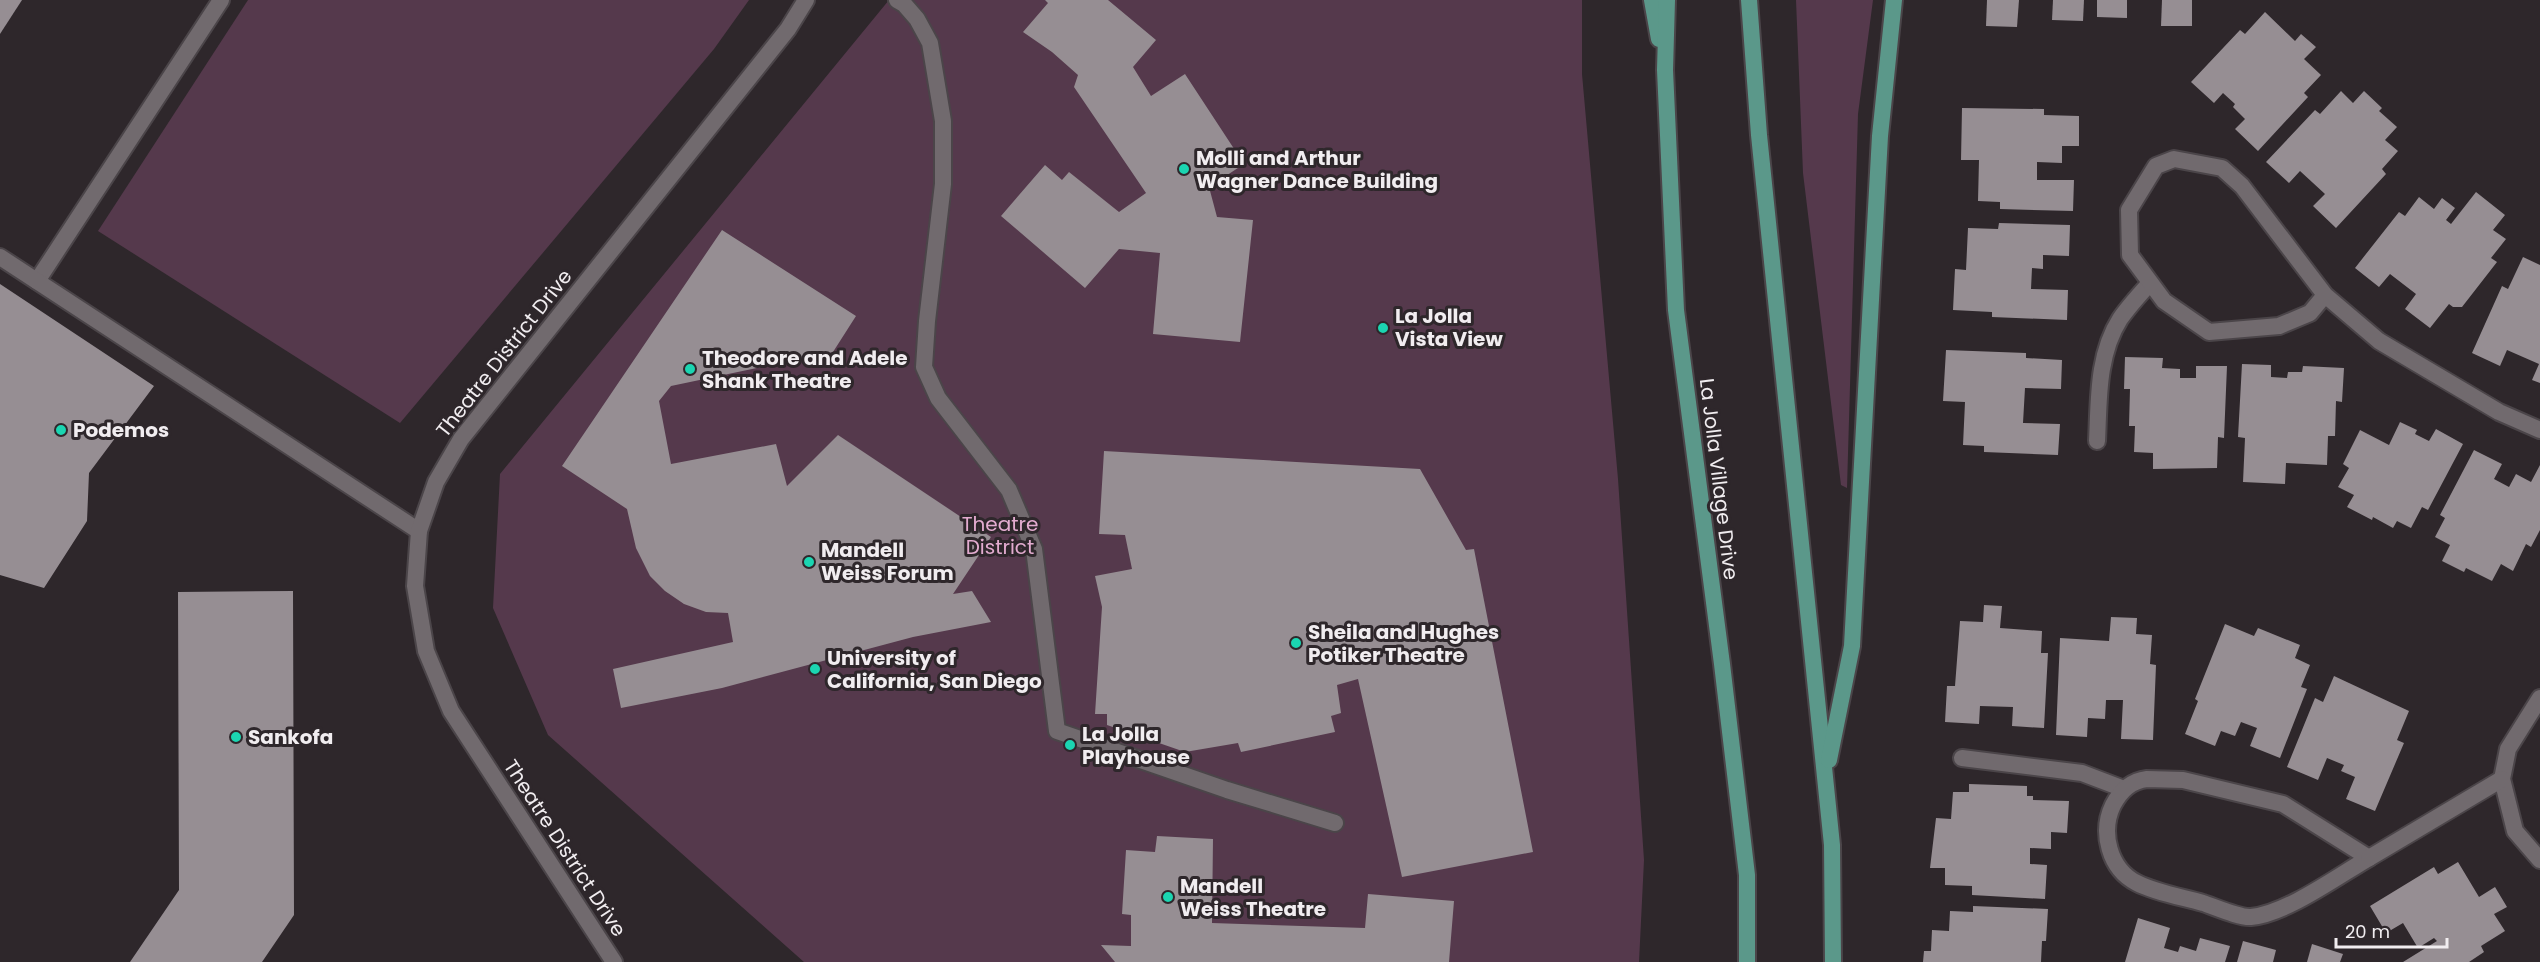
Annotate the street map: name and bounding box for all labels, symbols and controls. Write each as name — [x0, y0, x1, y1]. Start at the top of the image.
place label: Molli and Arthur Wagner Dance Building — [1196, 144, 1438, 195]
marker: Molli and Arthur Wagner Dance Building — [1177, 162, 1191, 176]
street label: Theatre District Drive — [430, 263, 578, 443]
place label: La Jolla Vista View — [1395, 302, 1503, 353]
marker: La Jolla Vista View — [1376, 321, 1390, 335]
place label: Theodore and Adele Shank Theatre — [702, 344, 908, 395]
marker: Theodore and Adele Shank Theatre — [683, 362, 697, 376]
street label: La Jolla Village Drive — [1693, 377, 1745, 581]
place label: Podemos — [73, 416, 169, 444]
marker: Podemos — [54, 423, 68, 437]
park label: Theatre District — [962, 510, 1038, 561]
place label: Mandell Weiss Forum — [821, 536, 954, 587]
marker: Mandell Weiss Forum — [802, 555, 816, 569]
place label: Sheila and Hughes Potiker Theatre — [1308, 618, 1499, 669]
marker: Sheila and Hughes Potiker Theatre — [1289, 636, 1303, 650]
place label: University of California, San Diego — [827, 644, 1042, 695]
marker: University of California, San Diego — [808, 662, 822, 676]
place label: La Jolla Playhouse — [1082, 720, 1190, 771]
place label: Sankofa — [248, 723, 333, 751]
marker: Sankofa — [229, 730, 243, 744]
marker: La Jolla Playhouse — [1063, 738, 1077, 752]
street label: Theatre District Drive — [497, 754, 633, 942]
place label: Mandell Weiss Theatre — [1180, 872, 1326, 923]
marker: Mandell Weiss Theatre — [1161, 890, 1175, 904]
scale bar — [2336, 911, 2447, 949]
text: 20 m — [2345, 919, 2390, 944]

